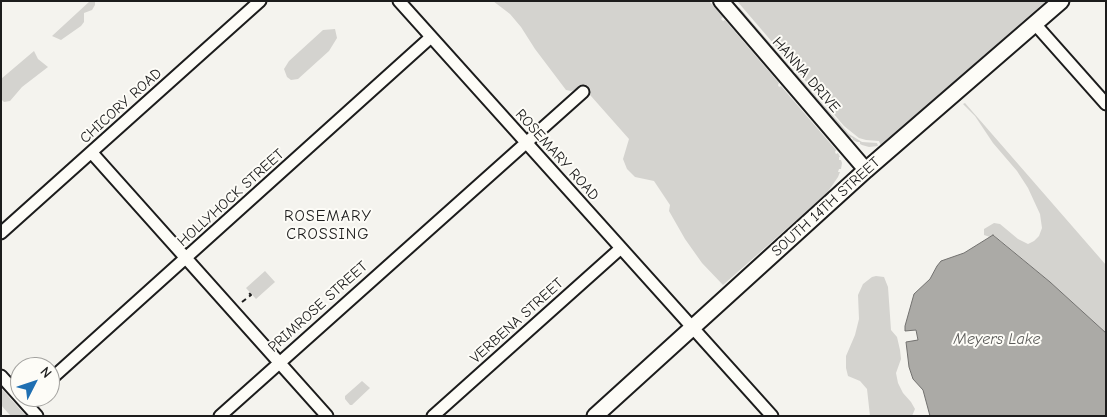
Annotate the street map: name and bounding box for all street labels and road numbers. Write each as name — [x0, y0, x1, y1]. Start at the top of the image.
street label: HANNA DRIVE — [768, 33, 844, 117]
street label: CHICORY ROAD — [76, 65, 166, 147]
street label: ROSEMARY ROAD — [511, 106, 603, 204]
street label: HOLLYHOCK STREET — [174, 145, 288, 251]
street label: SOUTH 14TH STREET — [768, 154, 884, 260]
street label: PRIMROSE STREET — [265, 258, 371, 356]
street label: VERBENA STREET — [467, 275, 567, 367]

